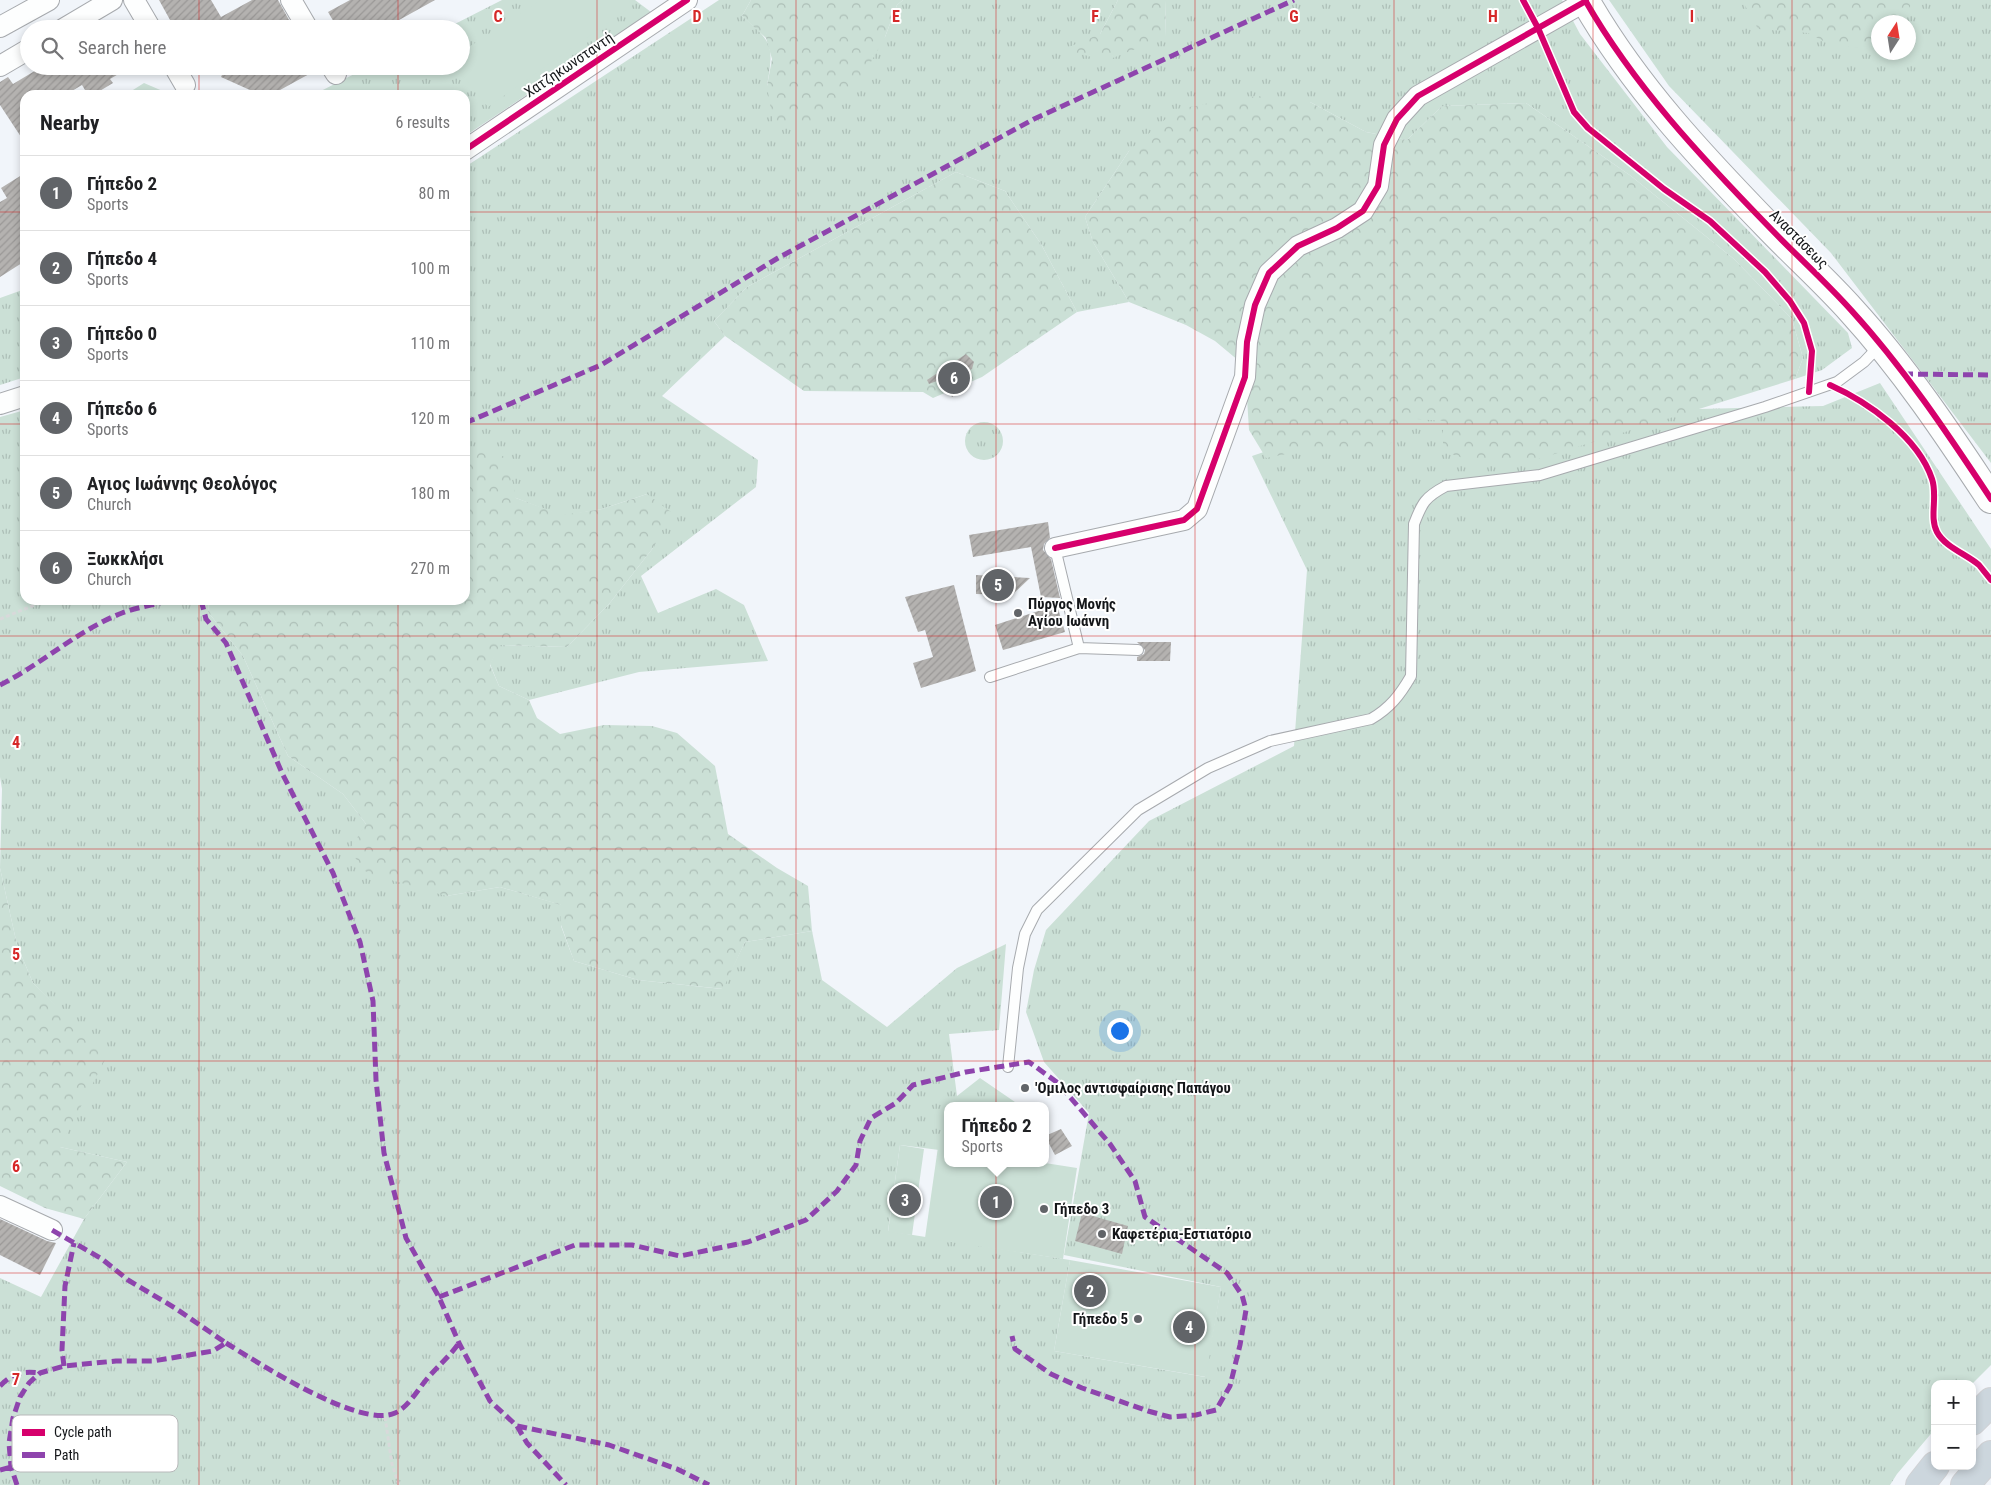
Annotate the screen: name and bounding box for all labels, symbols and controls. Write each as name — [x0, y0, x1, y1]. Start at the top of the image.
text: C — [493, 7, 503, 26]
text: D — [692, 7, 702, 26]
text: E — [892, 7, 900, 26]
text: F — [1091, 7, 1099, 26]
text: G — [1289, 7, 1299, 26]
text: H — [1488, 7, 1498, 26]
text: I — [1690, 7, 1694, 26]
north arrow — [1871, 15, 1916, 60]
search box — [20, 20, 470, 75]
street label: Χατζηκωνσταντή — [521, 29, 617, 101]
icon: search — [38, 34, 66, 62]
text: Search here — [78, 36, 166, 59]
text: Nearby — [40, 111, 99, 135]
text: 6 results — [395, 113, 450, 132]
text: Γήπεδο 2 — [87, 172, 157, 195]
text: 1 — [52, 184, 60, 203]
text: 80 m — [418, 184, 450, 203]
text: Sports — [87, 195, 129, 214]
street label: Αναστάσεως — [1766, 206, 1832, 272]
text: Γήπεδο 4 — [87, 247, 157, 270]
text: 2 — [52, 259, 60, 278]
text: 100 m — [411, 259, 450, 278]
text: Sports — [87, 270, 129, 289]
text: Γήπεδο 0 — [87, 322, 157, 345]
text: 3 — [52, 334, 60, 353]
text: 110 m — [411, 334, 450, 353]
text: Sports — [87, 345, 129, 364]
pin: 6 — [938, 359, 970, 397]
text: Γήπεδο 6 — [87, 397, 157, 420]
text: 4 — [52, 409, 60, 428]
text: 120 m — [411, 409, 450, 428]
text: Sports — [87, 420, 129, 439]
text: Αγιος Ιωάννης Θεολόγος — [87, 472, 277, 495]
text: 5 — [52, 484, 60, 503]
text: 180 m — [411, 484, 450, 503]
text: Church — [87, 495, 131, 514]
text: Ξωκκλήσι — [87, 547, 164, 570]
text: 6 — [52, 559, 60, 578]
text: 270 m — [411, 559, 450, 578]
pin: 5 — [982, 566, 1014, 604]
text: Church — [87, 570, 131, 589]
place label: Πύργος Μονής Αγίου Ιωάννη — [1028, 595, 1116, 630]
marker: Πύργος Μονής Αγίου Ιωάννη — [1012, 607, 1024, 619]
text: 4 — [12, 733, 20, 752]
text: 5 — [12, 945, 20, 964]
your location — [1107, 1018, 1133, 1044]
place label: 'Ομιλος αντισφαίρισης Παπάγου — [1035, 1079, 1231, 1097]
marker: 'Ομιλος αντισφαίρισης Παπάγου — [1019, 1082, 1031, 1094]
popup — [944, 1102, 1049, 1167]
text: Γήπεδο 2 — [961, 1114, 1032, 1137]
text: Sports — [961, 1137, 1003, 1156]
text: 6 — [12, 1157, 20, 1176]
pin: 3 — [889, 1181, 921, 1219]
pin: 1 — [980, 1183, 1012, 1221]
place label: Γήπεδο 3 — [1054, 1200, 1109, 1218]
marker: Γήπεδο 3 — [1038, 1203, 1050, 1215]
place label: Καφετέρια-Εστιατόριο — [1112, 1225, 1252, 1243]
marker: Καφετέρια-Εστιατόριο — [1096, 1228, 1108, 1240]
pin: 2 — [1074, 1272, 1106, 1310]
pin: 4 — [1173, 1308, 1205, 1346]
place label: Γήπεδο 5 — [1073, 1310, 1128, 1328]
marker: Γήπεδο 5 — [1132, 1313, 1144, 1325]
text: 7 — [12, 1370, 20, 1389]
map controls — [1931, 1380, 1976, 1470]
button: + — [1931, 1380, 1976, 1425]
legend — [12, 1415, 178, 1472]
text: Cycle path — [54, 1424, 112, 1440]
button: − — [1931, 1425, 1976, 1470]
text: Path — [54, 1447, 79, 1463]

